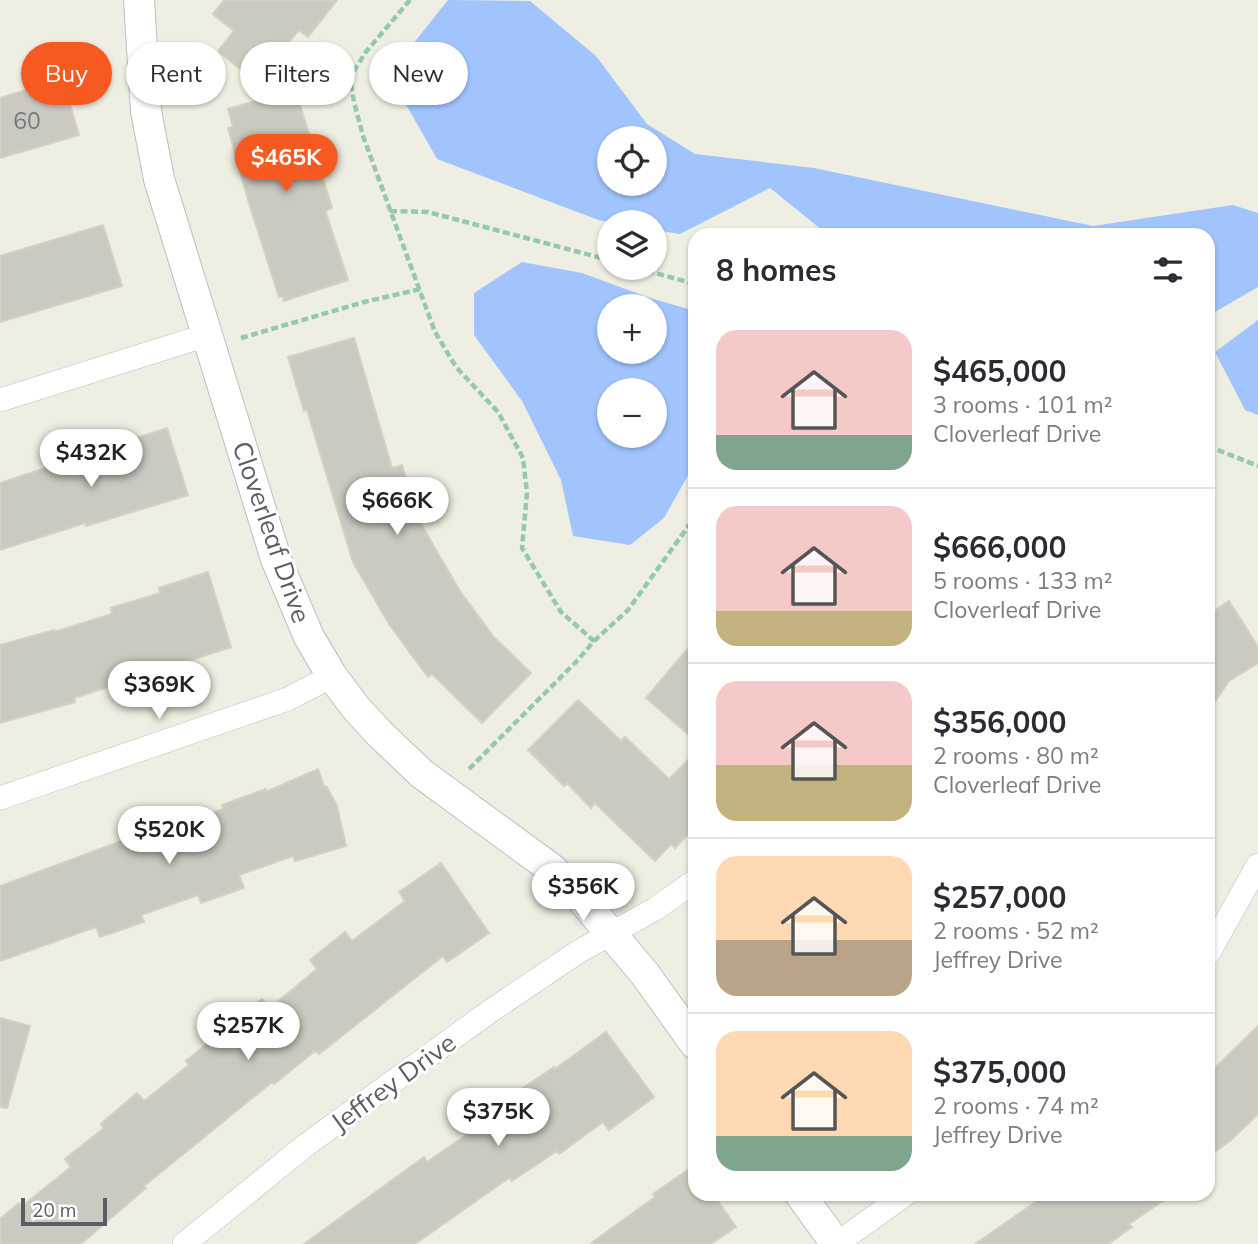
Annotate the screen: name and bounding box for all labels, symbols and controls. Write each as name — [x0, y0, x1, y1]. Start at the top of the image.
chip: Buy — [21, 42, 112, 105]
chip: Rent — [126, 42, 226, 105]
chip: Filters — [240, 42, 355, 105]
chip: New — [369, 42, 468, 105]
house number: 60 — [13, 106, 41, 135]
map controls — [597, 126, 667, 448]
button: locate — [597, 126, 667, 196]
pin: $465K — [237, 134, 335, 194]
text: $465K — [251, 142, 321, 171]
button: layers — [597, 210, 667, 280]
text: 8 homes — [716, 251, 837, 289]
icon: filters — [1149, 251, 1187, 289]
button: + — [597, 294, 667, 364]
text: $465,000 — [933, 352, 1066, 390]
icon: home — [772, 358, 856, 442]
button: − — [597, 378, 667, 448]
text: 3 rooms · 101 m² — [933, 390, 1113, 419]
text: Cloverleaf Drive — [933, 419, 1101, 448]
pin: $432K — [42, 430, 140, 489]
text: $432K — [56, 437, 126, 466]
street label: Cloverleaf Drive — [225, 437, 319, 627]
pin: $666K — [348, 477, 446, 537]
text: $666K — [362, 485, 432, 514]
text: $666,000 — [933, 528, 1066, 566]
icon: home — [772, 534, 856, 618]
text: 5 rooms · 133 m² — [933, 566, 1113, 595]
text: Cloverleaf Drive — [933, 595, 1101, 624]
pin: $369K — [110, 662, 208, 721]
text: $369K — [124, 669, 194, 698]
text: $356,000 — [933, 703, 1066, 741]
icon: home — [772, 709, 856, 793]
text: 2 rooms · 80 m² — [933, 741, 1099, 770]
text: Cloverleaf Drive — [933, 770, 1101, 799]
pin: $520K — [120, 806, 218, 866]
text: $520K — [134, 814, 204, 843]
pin: $356K — [534, 864, 632, 923]
text: $356K — [548, 871, 618, 900]
text: $257,000 — [933, 878, 1066, 916]
icon: home — [772, 884, 856, 968]
text: 2 rooms · 52 m² — [933, 916, 1099, 945]
text: Jeffrey Drive — [933, 945, 1063, 974]
pin: $257K — [199, 1002, 297, 1062]
text: $257K — [213, 1010, 283, 1039]
street label: Jeffrey Drive — [324, 1026, 462, 1138]
text: $375,000 — [933, 1053, 1066, 1091]
icon: home — [772, 1059, 856, 1143]
pin: $375K — [449, 1088, 547, 1148]
text: 2 rooms · 74 m² — [933, 1091, 1099, 1120]
text: $375K — [463, 1096, 533, 1125]
text: Jeffrey Drive — [933, 1120, 1063, 1149]
scale bar — [21, 1195, 107, 1227]
text: 20 m — [32, 1198, 76, 1222]

